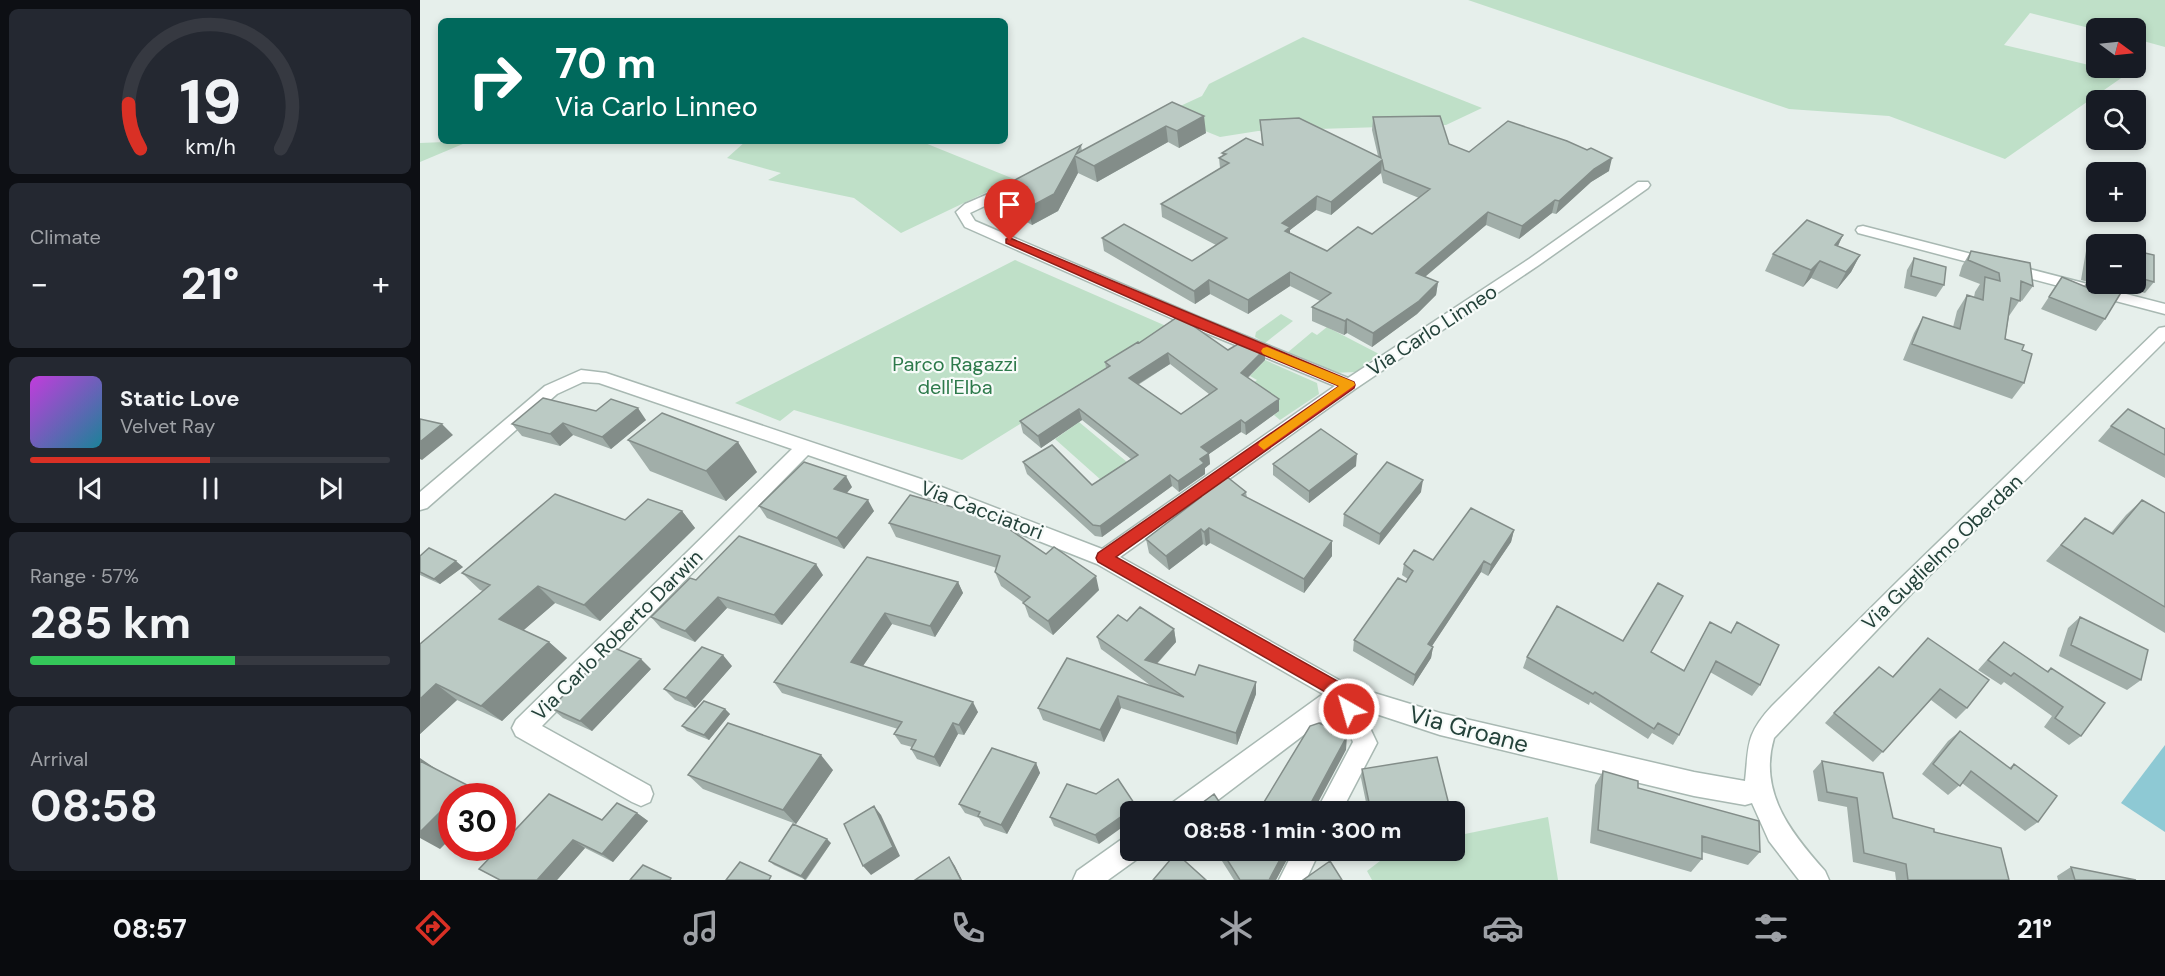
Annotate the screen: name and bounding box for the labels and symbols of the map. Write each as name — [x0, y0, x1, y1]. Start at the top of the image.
north arrow — [2086, 18, 2146, 78]
pin — [984, 179, 1035, 241]
street label: Via Carlo Linneo — [1362, 278, 1502, 382]
park label: Parco Ragazzi dell'Elba — [892, 351, 1018, 400]
street label: Via Guglielmo Oberdan — [1856, 468, 2028, 636]
street label: Via Cacciatori — [917, 475, 1047, 545]
street label: Via Carlo Roberto Darwin — [526, 544, 708, 726]
position arrow — [1317, 677, 1381, 741]
street label: Via Groane — [1406, 698, 1532, 760]
speed limit sign: 30 — [438, 783, 516, 861]

